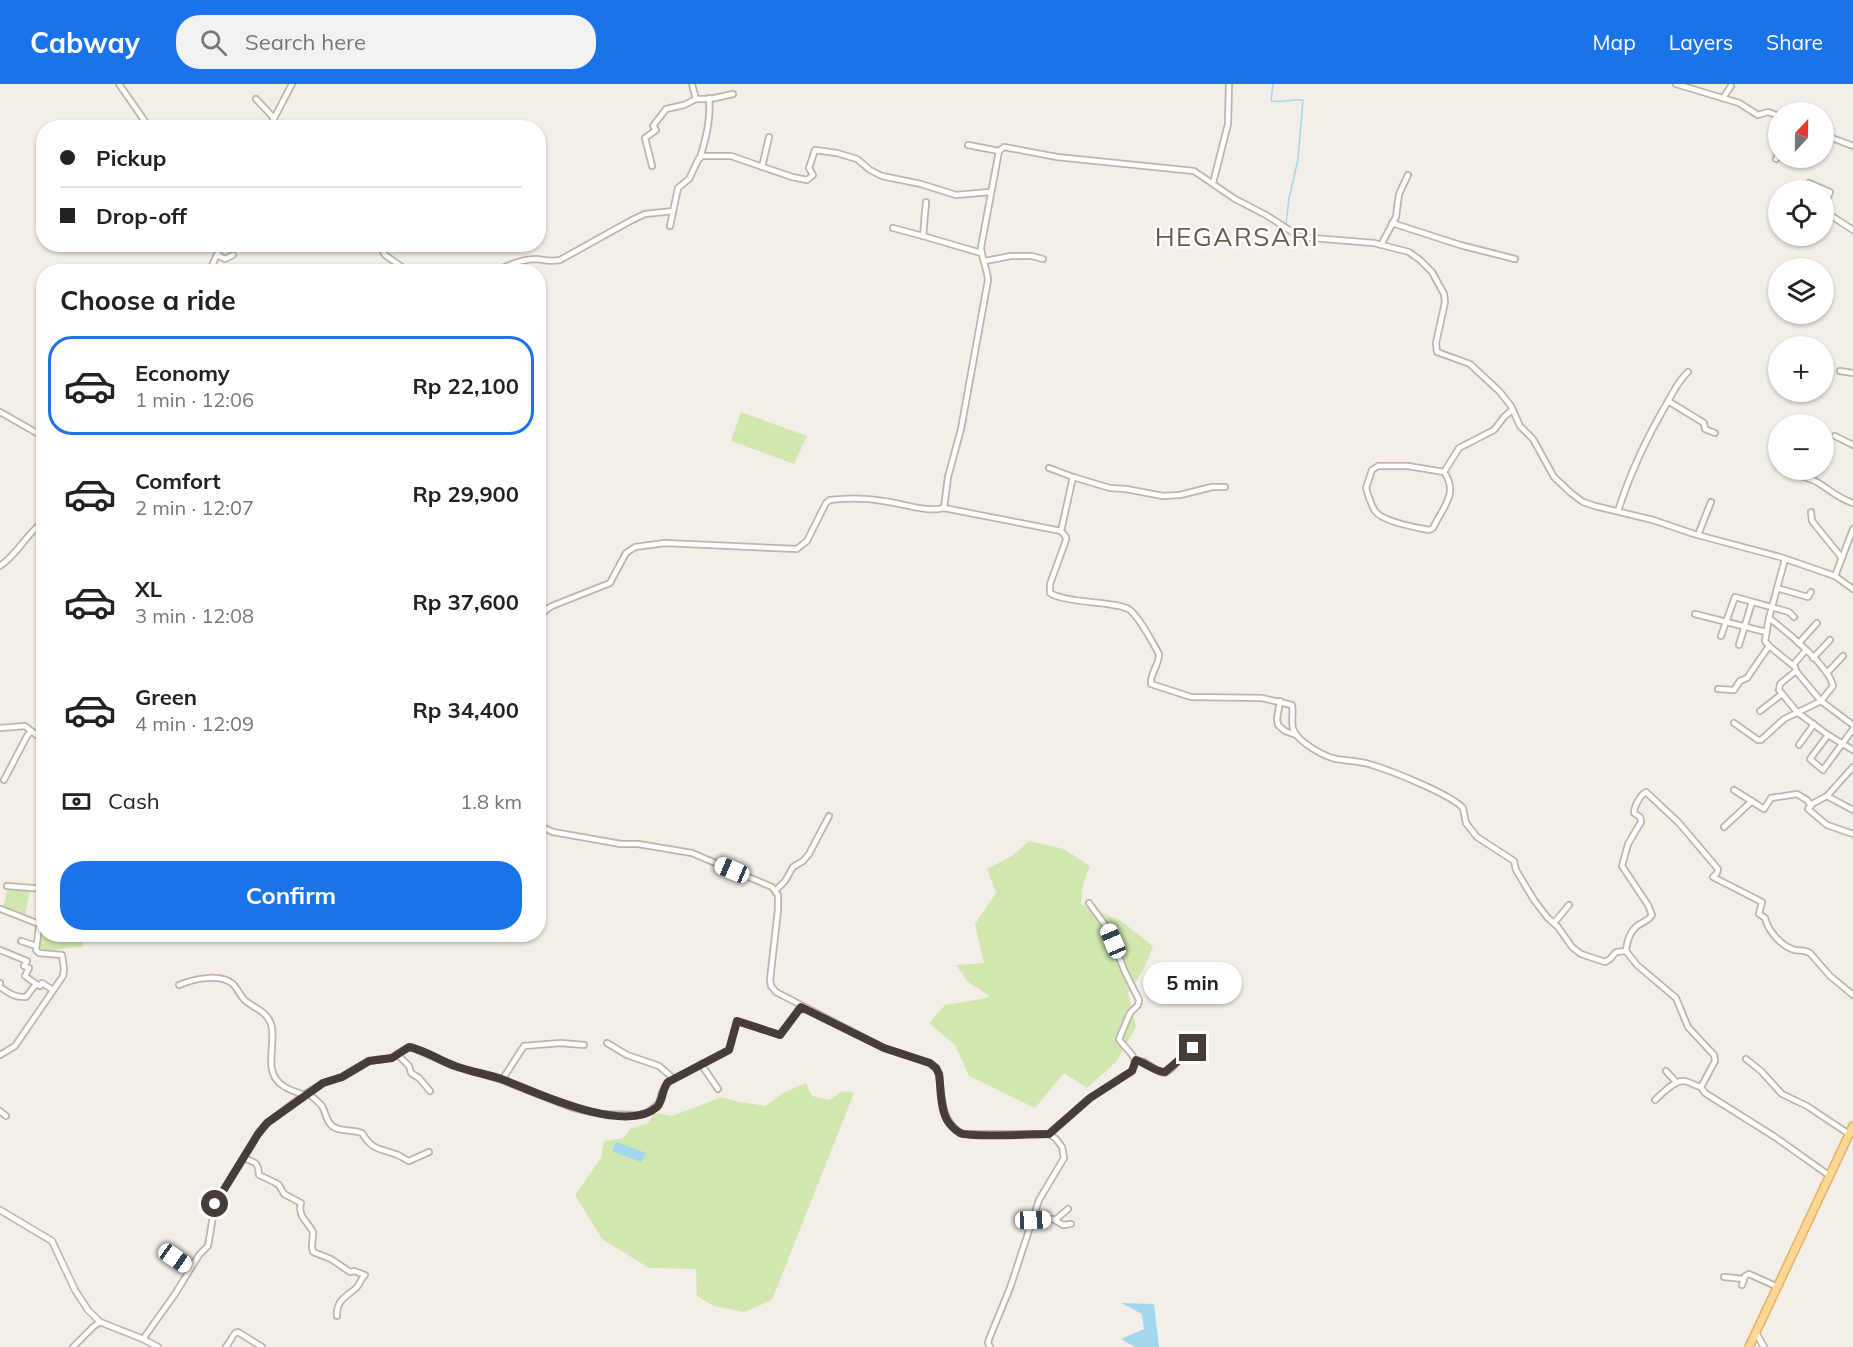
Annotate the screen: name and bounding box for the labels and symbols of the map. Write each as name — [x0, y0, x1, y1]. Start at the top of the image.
north arrow — [1768, 102, 1834, 168]
district label: HEGARSARI — [1155, 220, 1319, 253]
car — [712, 855, 752, 885]
car — [1098, 921, 1128, 961]
callout: 5 min — [1144, 961, 1242, 1003]
route end — [1179, 1034, 1206, 1061]
route start — [201, 1190, 228, 1217]
car — [1015, 1210, 1051, 1230]
car — [155, 1240, 195, 1276]

